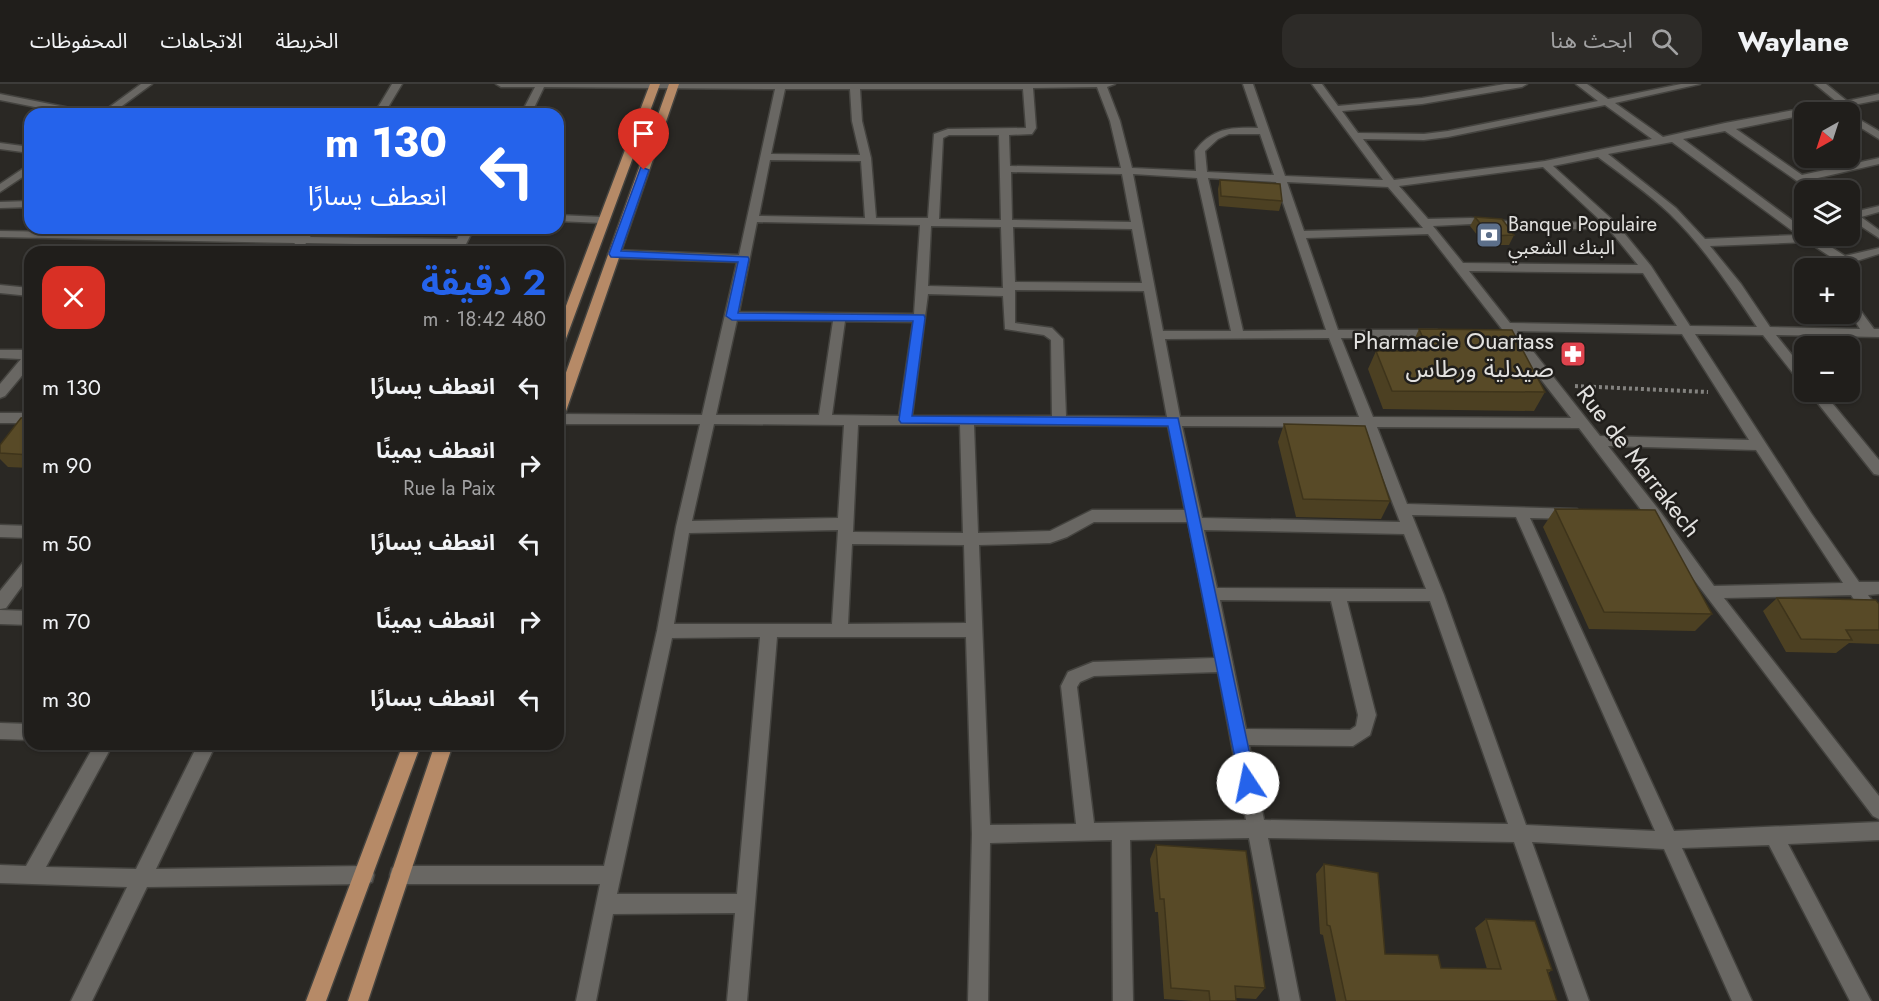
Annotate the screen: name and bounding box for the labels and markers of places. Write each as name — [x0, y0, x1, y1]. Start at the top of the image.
pin — [618, 108, 669, 170]
place label: Banque Populaire البنك الشعبي — [1508, 210, 1657, 262]
bank icon: Banque Populaire البنك الشعبي — [1474, 220, 1504, 250]
place label: Pharmacie Ouartass صيدلية ورطاس — [1353, 323, 1554, 386]
pharmacy icon: Pharmacie Ouartass صيدلية ورطاس — [1558, 339, 1588, 369]

